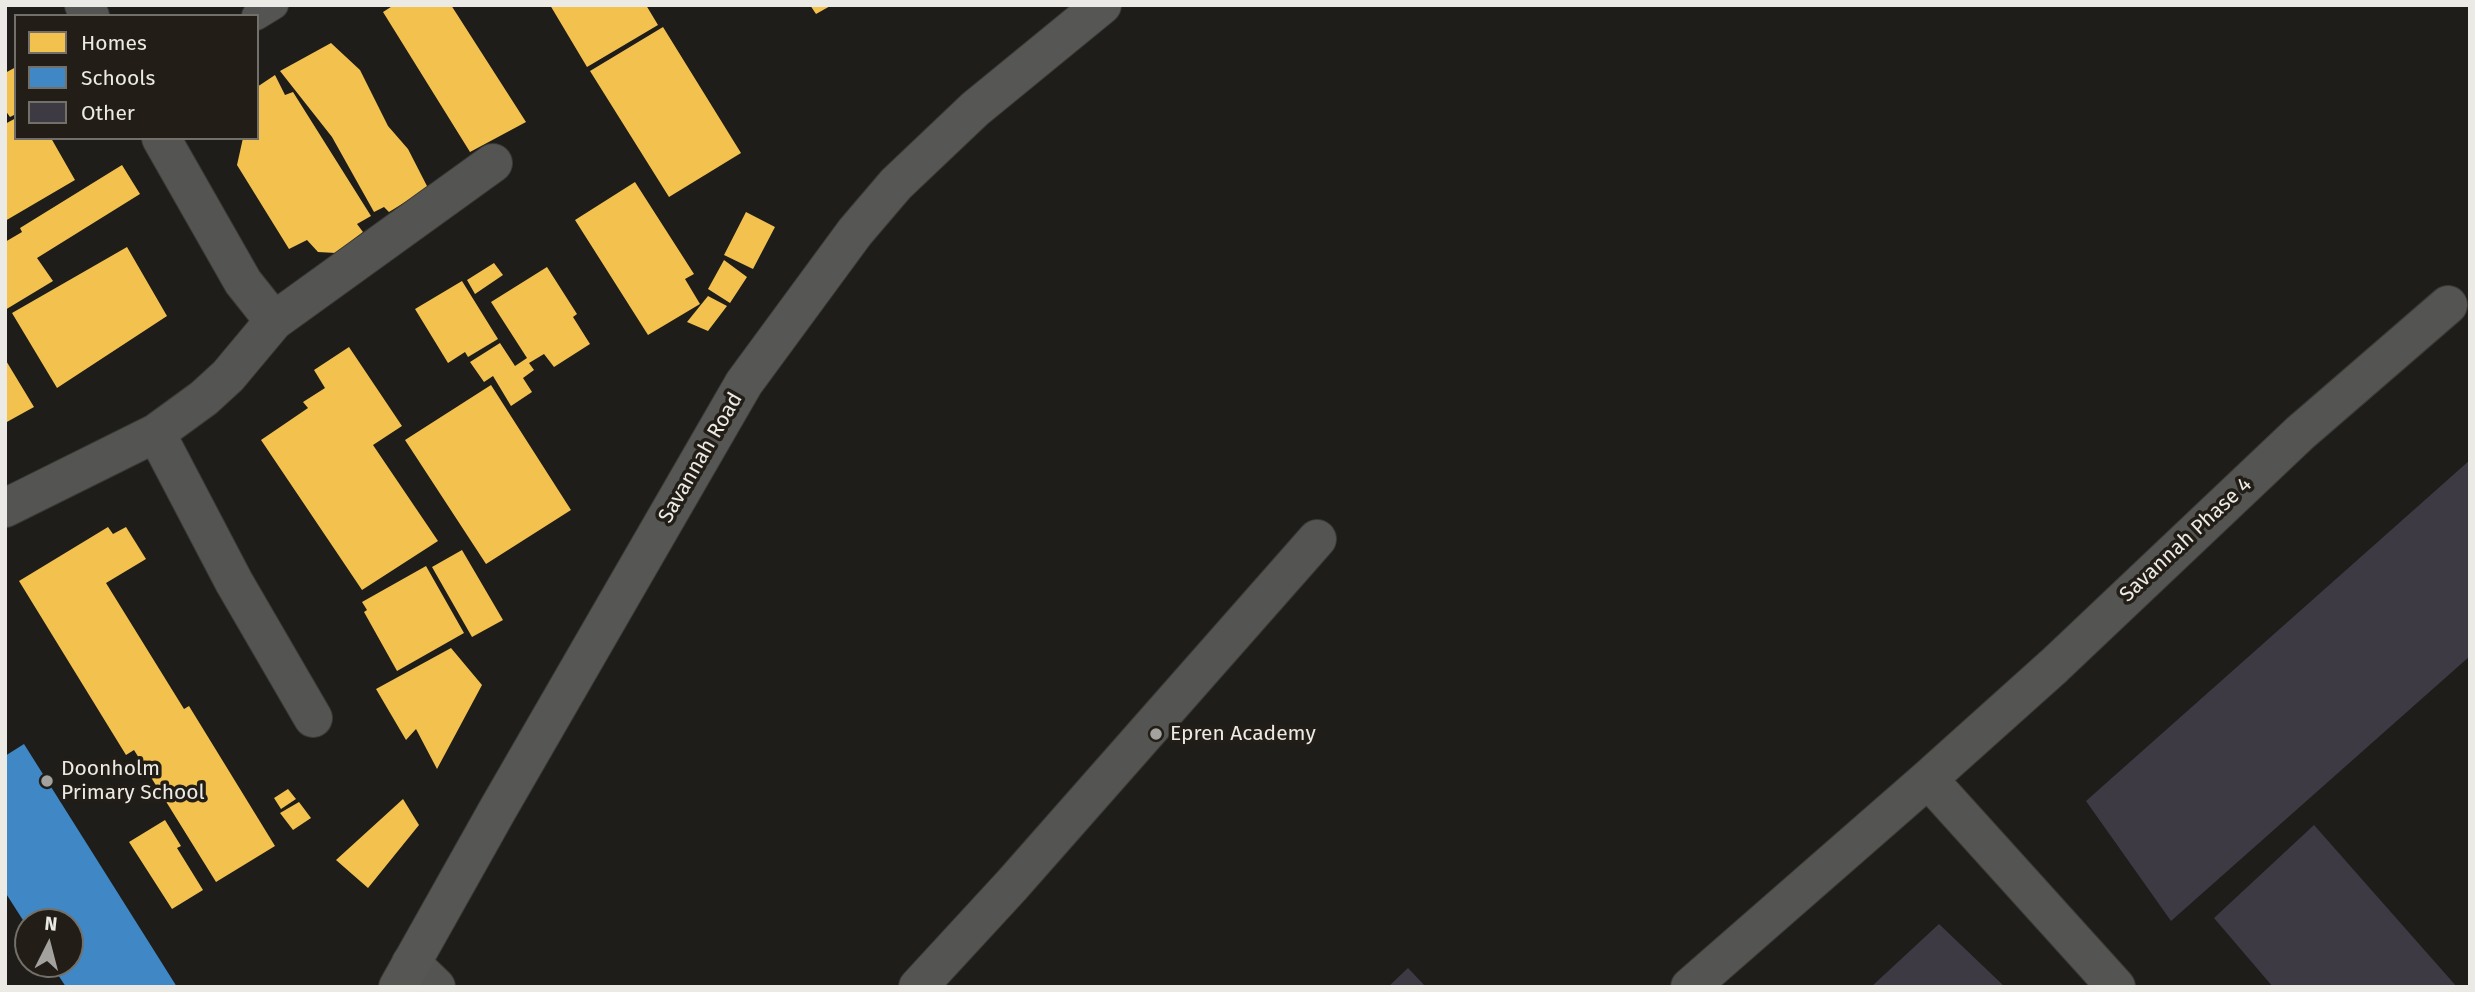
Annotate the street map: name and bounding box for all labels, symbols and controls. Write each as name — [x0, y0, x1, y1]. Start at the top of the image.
legend — [14, 14, 259, 140]
text: Homes — [81, 30, 147, 56]
text: Schools — [81, 65, 155, 91]
text: Other — [81, 100, 135, 126]
street label: Savannah Road — [654, 388, 748, 528]
street label: Savannah Phase 4 — [2115, 472, 2257, 608]
place label: Epren Academy — [1170, 721, 1316, 747]
marker: Epren Academy — [1148, 726, 1164, 742]
place label: Doonholm Primary School — [61, 756, 205, 806]
marker: Doonholm Primary School — [39, 773, 55, 789]
north arrow — [14, 908, 84, 978]
text: N — [44, 912, 59, 936]

